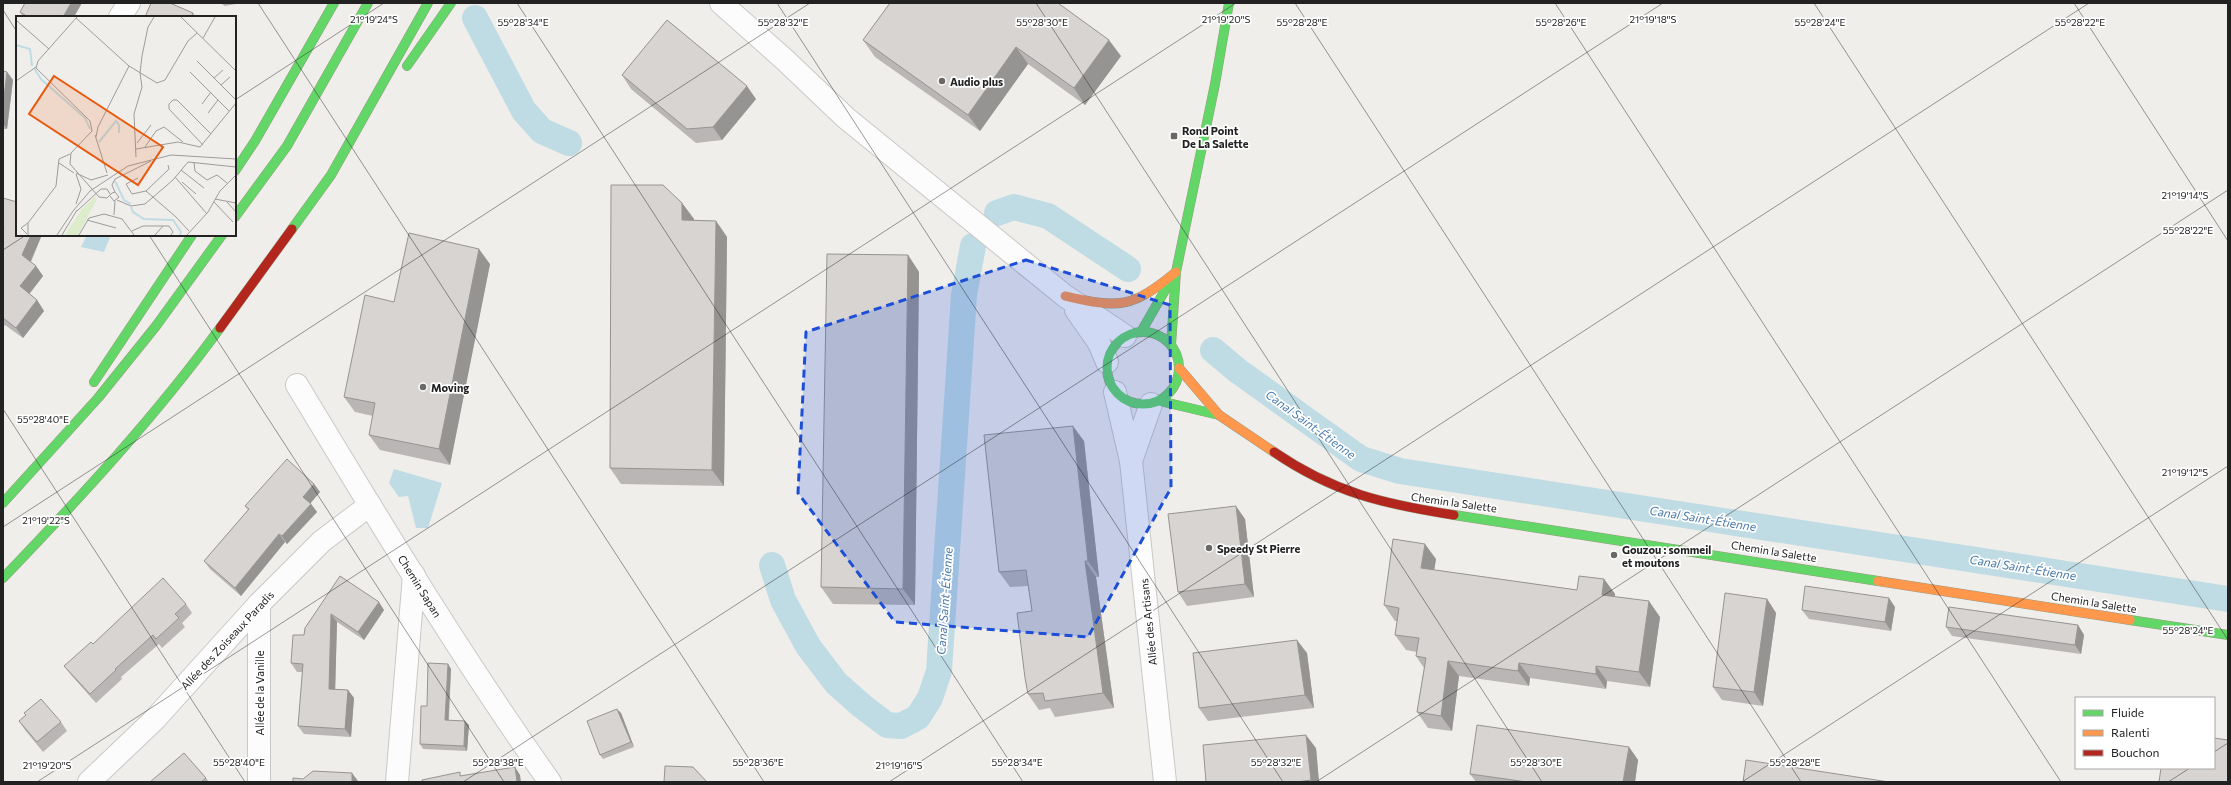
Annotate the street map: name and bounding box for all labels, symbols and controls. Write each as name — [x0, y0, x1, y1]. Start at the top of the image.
text: 21°19'24"S — [350, 13, 398, 25]
text: 21°19'20"S — [1202, 13, 1250, 25]
text: 21°19'18"S — [1630, 13, 1677, 25]
inset map — [16, 16, 236, 236]
text: 55°28'34"E — [497, 16, 549, 28]
text: 55°28'32"E — [758, 16, 808, 28]
text: 55°28'30"E — [1016, 16, 1068, 28]
text: 55°28'28"E — [1276, 16, 1328, 28]
text: 55°28'26"E — [1535, 16, 1587, 28]
text: 55°28'24"E — [1795, 16, 1845, 28]
text: 55°28'22"E — [2055, 16, 2105, 28]
place label: Audio plus — [950, 75, 1003, 88]
marker: Audio plus — [937, 76, 947, 86]
place label: Rond Point De La Salette — [1182, 124, 1249, 150]
marker: Rond Point De La Salette — [1169, 131, 1179, 141]
text: 21°19'14"S — [2162, 189, 2209, 201]
text: 55°28'22"E — [2163, 224, 2213, 236]
place label: Moving — [431, 381, 469, 394]
marker: Moving — [418, 382, 428, 392]
water label: Canal Saint-Étienne — [1263, 387, 1359, 462]
text: 55°28'40"E — [17, 413, 69, 425]
text: 21°19'12"S — [2162, 466, 2208, 478]
street label: Chemin la Salette — [1410, 490, 1498, 514]
water label: Canal Saint-Étienne — [1649, 503, 1758, 533]
text: 21°19'22"S — [22, 514, 70, 526]
street label: Chemin la Salette — [1730, 538, 1818, 564]
place label: Speedy St Pierre — [1217, 542, 1300, 555]
marker: Speedy St Pierre — [1204, 543, 1214, 553]
place label: Gouzou : sommeil et moutons — [1622, 543, 1711, 569]
water label: Canal Saint-Étienne — [933, 546, 955, 655]
marker: Gouzou : sommeil et moutons — [1609, 550, 1619, 560]
street label: Chemin Sapan — [396, 552, 444, 620]
water label: Canal Saint-Étienne — [1969, 552, 2078, 582]
street label: Allée des Artisans — [1137, 578, 1159, 666]
street label: Allée des Zoiseaux Paradis — [178, 588, 276, 692]
street label: Chemin la Salette — [2050, 589, 2138, 615]
text: 55°28'24"E — [2163, 624, 2213, 636]
street label: Allée de la Vanille — [253, 650, 266, 736]
legend — [2075, 697, 2215, 769]
text: Fluide — [2111, 705, 2144, 719]
text: Ralenti — [2111, 725, 2150, 739]
text: Bouchon — [2111, 745, 2159, 759]
text: 55°28'40"E — [213, 756, 265, 768]
text: 55°28'38"E — [472, 756, 524, 768]
text: 55°28'36"E — [732, 756, 784, 768]
text: 55°28'34"E — [991, 756, 1043, 768]
text: 55°28'32"E — [1251, 756, 1301, 768]
text: 55°28'30"E — [1510, 756, 1562, 768]
text: 55°28'28"E — [1769, 756, 1821, 768]
text: 21°19'20"S — [23, 759, 71, 771]
text: 21°19'16"S — [876, 759, 923, 771]

